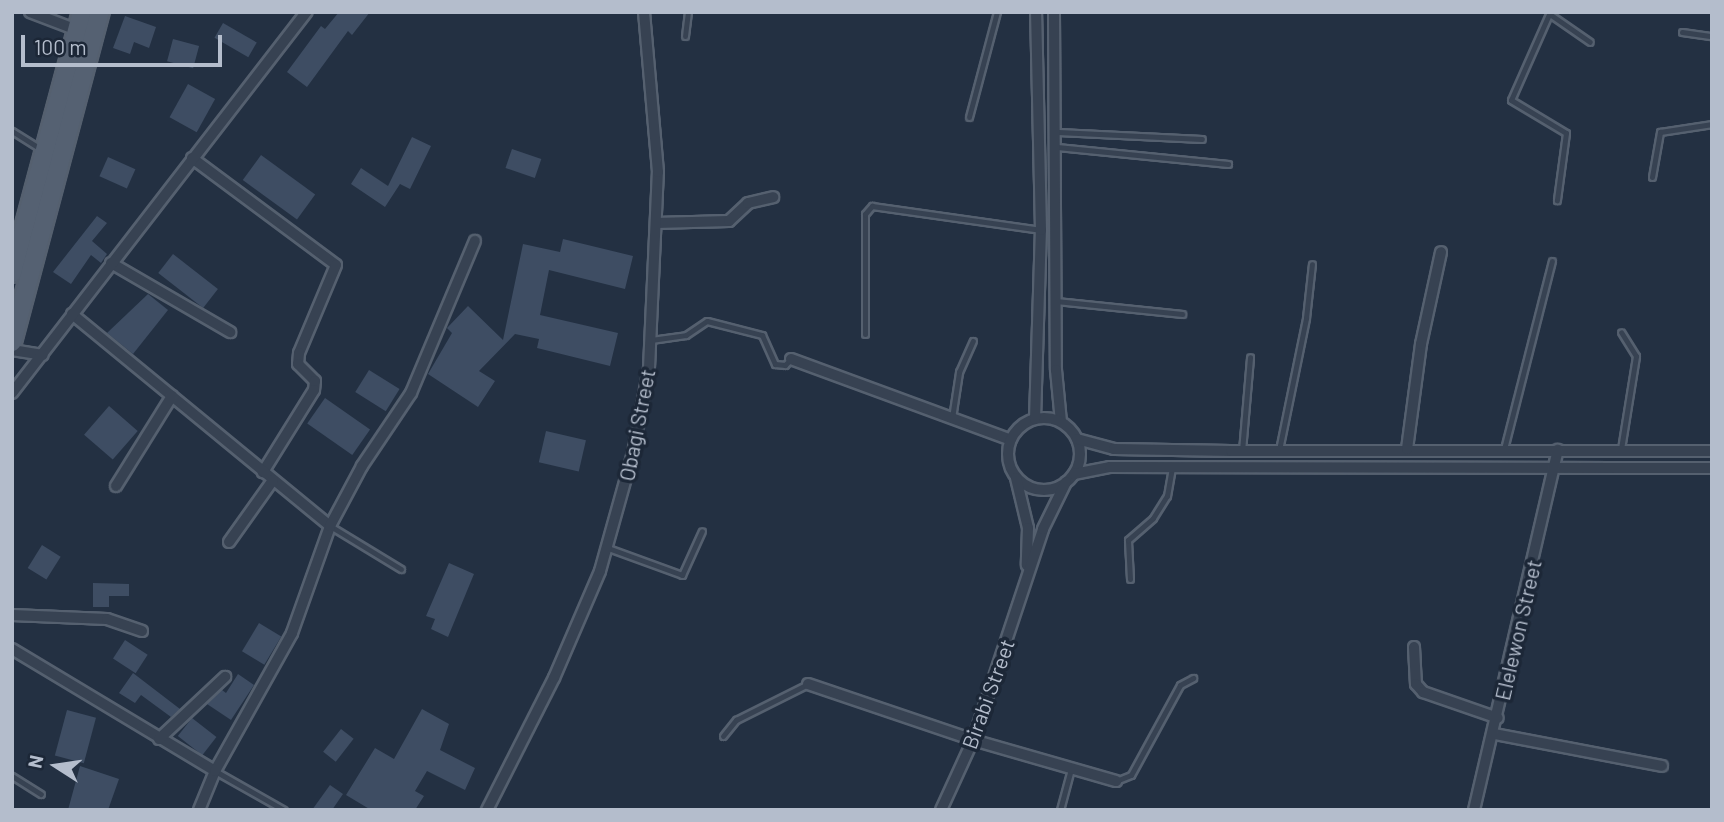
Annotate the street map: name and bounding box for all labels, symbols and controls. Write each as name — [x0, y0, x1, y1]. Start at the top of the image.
scale bar — [24, 21, 226, 65]
text: 100 m — [34, 34, 87, 59]
street label: Obagi Street — [614, 367, 660, 483]
street label: Elelewon Street — [1490, 557, 1546, 703]
street label: Birabi Street — [956, 636, 1020, 752]
north arrow — [21, 731, 91, 801]
text: N — [22, 753, 48, 770]

